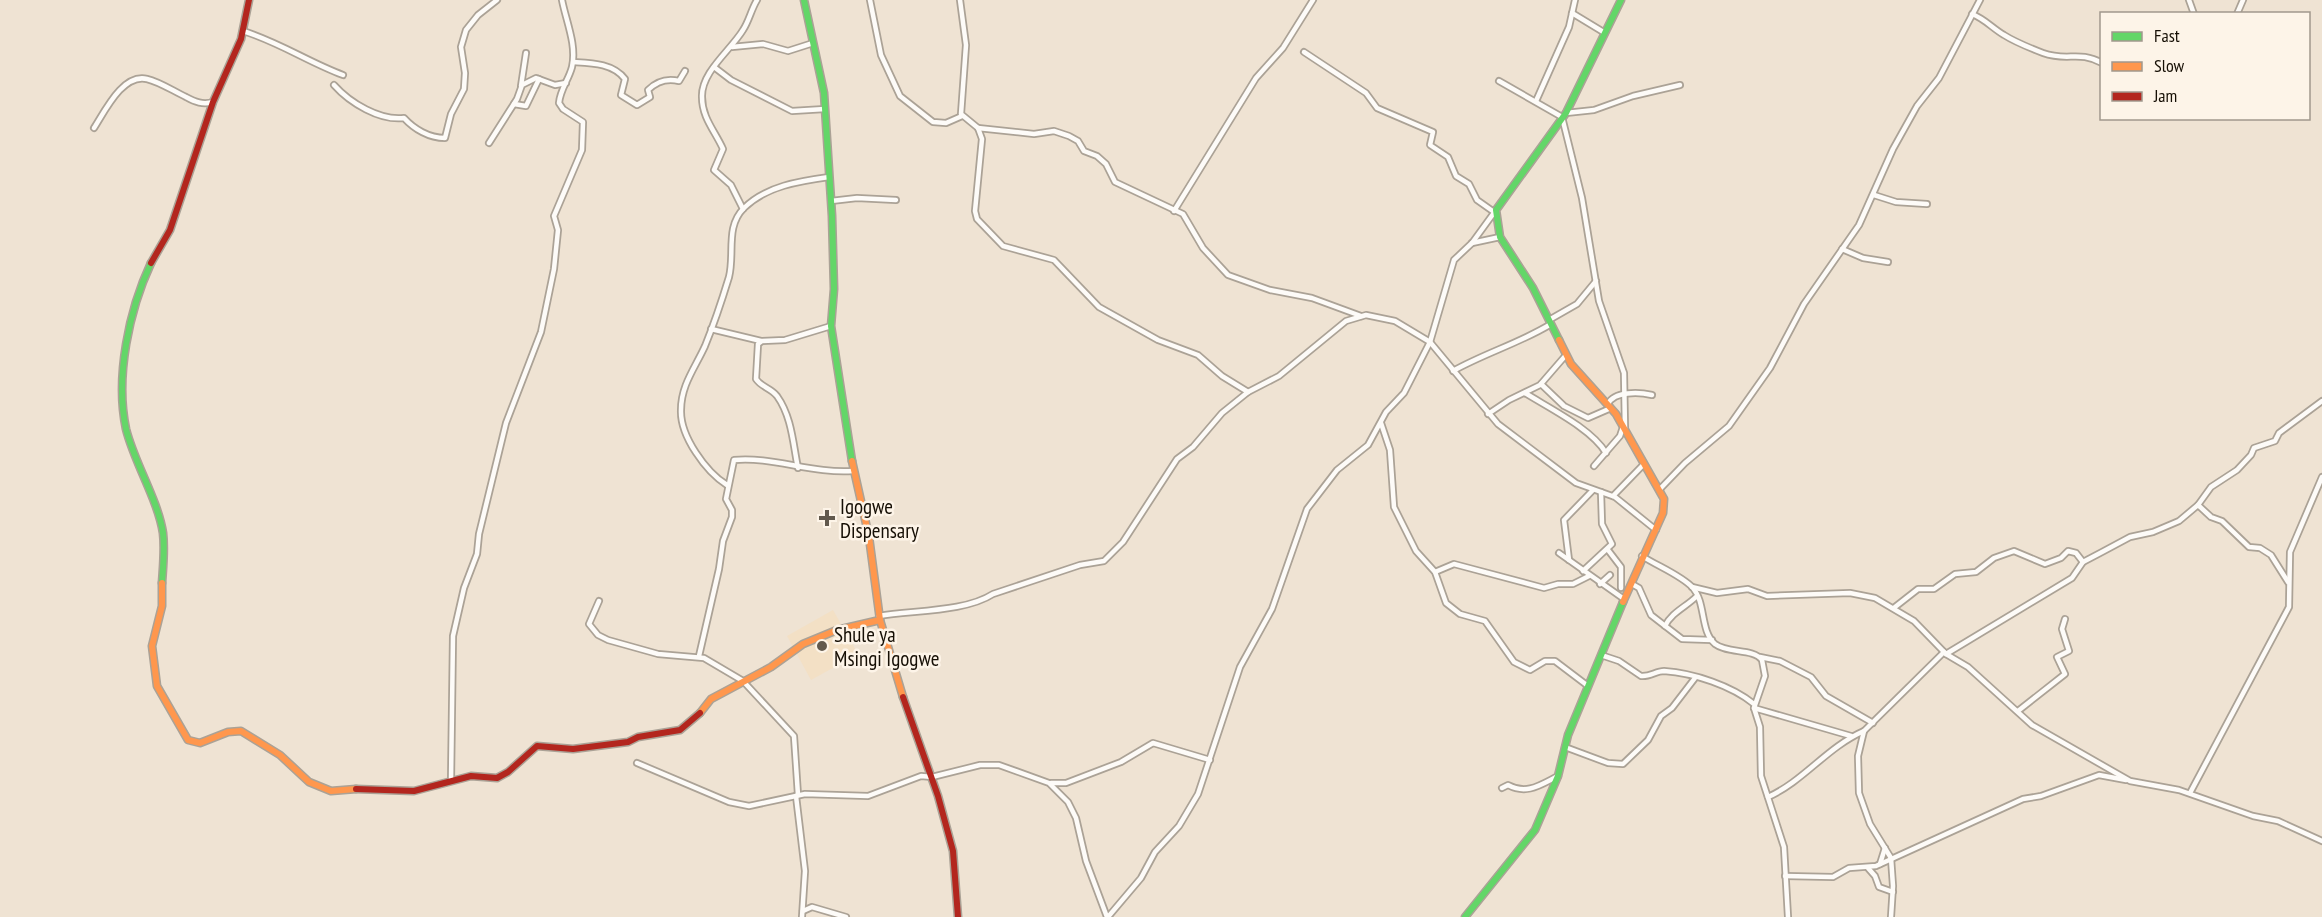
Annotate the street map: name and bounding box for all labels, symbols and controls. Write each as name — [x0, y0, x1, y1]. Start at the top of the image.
legend — [2100, 12, 2310, 120]
text: Fast — [2154, 24, 2180, 47]
text: Slow — [2154, 54, 2185, 77]
text: Jam — [2153, 84, 2177, 107]
place label: Igogwe Dispensary — [840, 493, 919, 544]
marker: Igogwe Dispensary — [818, 509, 836, 527]
place label: Shule ya Msingi Igogwe — [834, 621, 939, 672]
marker: Shule ya Msingi Igogwe — [815, 639, 829, 653]

